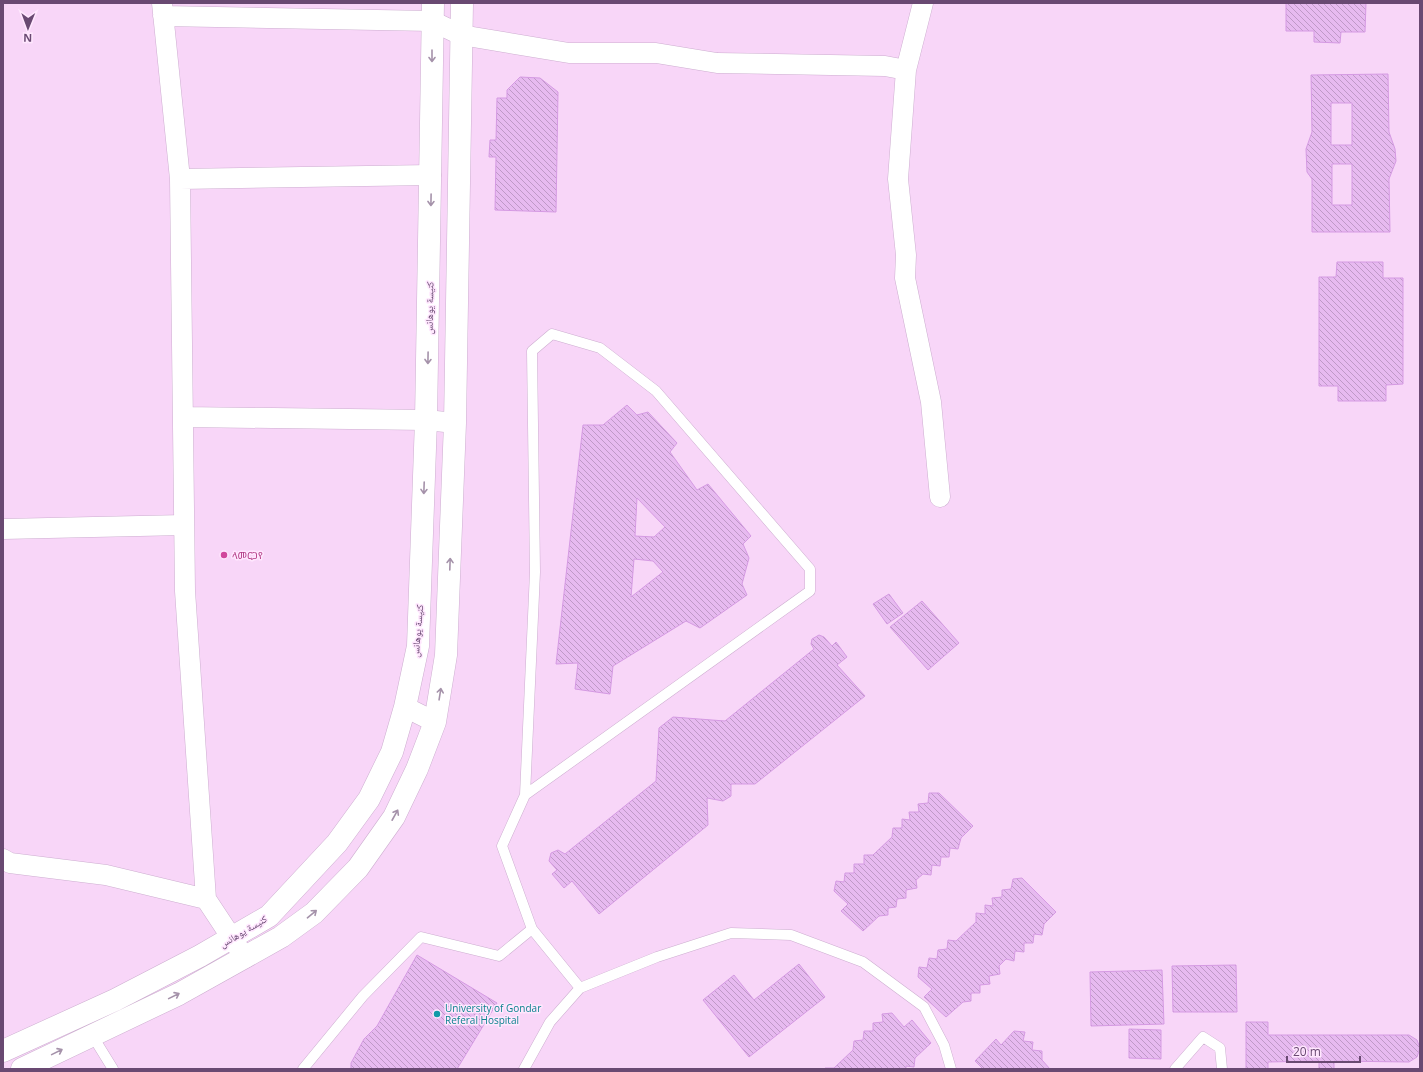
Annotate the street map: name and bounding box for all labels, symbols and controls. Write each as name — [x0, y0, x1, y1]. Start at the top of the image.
north arrow — [8, 8, 48, 48]
text: N — [23, 31, 32, 46]
one-way arrow — [428, 49, 436, 62]
one-way arrow — [427, 193, 435, 206]
street label: كنيسة يوهانس — [422, 281, 436, 335]
one-way arrow — [424, 351, 431, 364]
one-way arrow — [420, 481, 427, 494]
place label: ላመርጋየ — [232, 548, 263, 562]
marker: ላመርጋየ — [219, 550, 229, 560]
one-way arrow — [446, 558, 454, 571]
street label: كنيسة يوهانس — [408, 604, 426, 658]
one-way arrow — [436, 687, 444, 700]
one-way arrow — [392, 809, 399, 821]
one-way arrow — [307, 910, 317, 919]
street label: كنيسة يوهانس — [217, 911, 269, 951]
one-way arrow — [168, 992, 180, 999]
place label: University of Gondar Referal Hospital — [445, 1001, 541, 1027]
marker: University of Gondar Referal Hospital — [432, 1009, 442, 1019]
scale bar — [1287, 1038, 1360, 1064]
text: 20 m — [1293, 1043, 1321, 1060]
one-way arrow — [51, 1048, 63, 1055]

